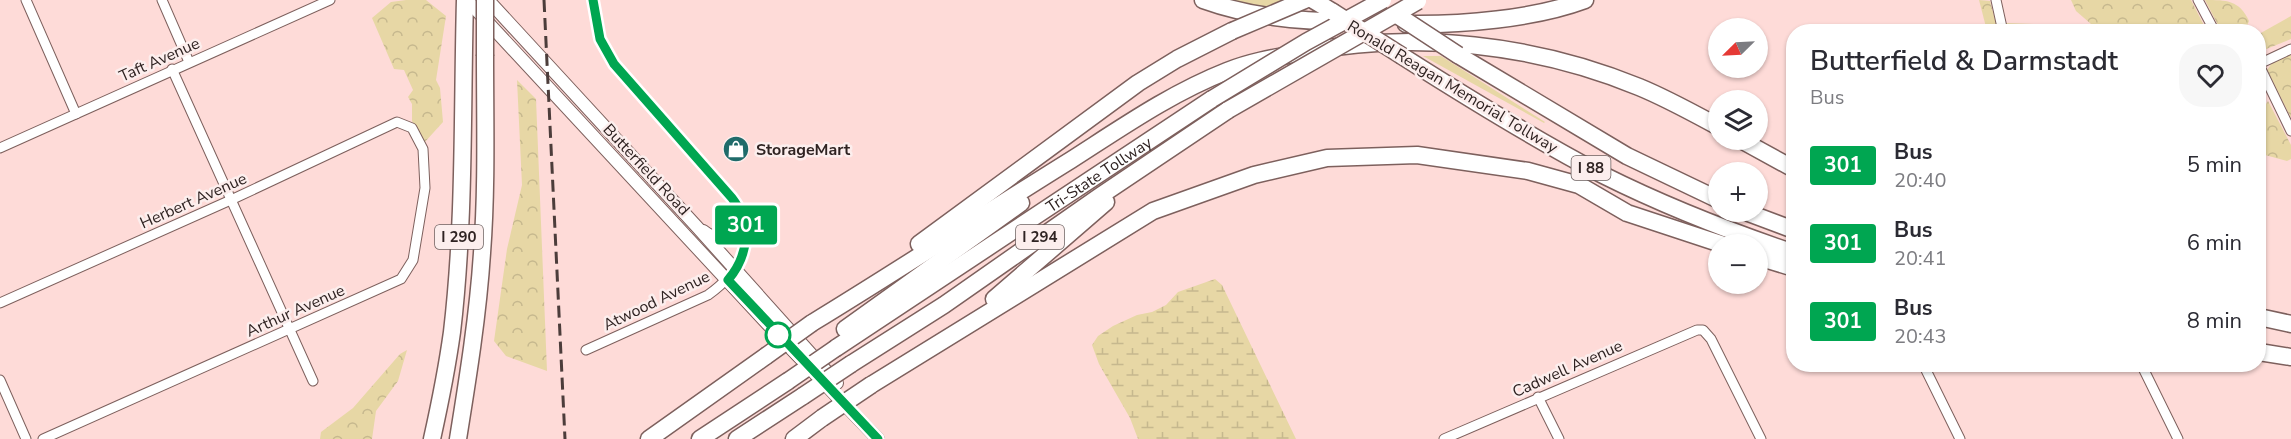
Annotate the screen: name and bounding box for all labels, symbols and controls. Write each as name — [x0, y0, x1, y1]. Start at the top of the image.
street label: Ronald Reagan Memorial Tollway — [1343, 15, 1562, 159]
north arrow — [1708, 18, 1768, 78]
map controls — [1708, 18, 1768, 294]
street label: Taft Avenue — [116, 32, 203, 87]
text: Butterfield & Darmstadt — [1810, 42, 2118, 80]
button: heart — [2179, 44, 2242, 107]
text: Bus — [1810, 84, 1844, 111]
button: layers — [1708, 90, 1768, 150]
street label: Butterfield Road — [598, 119, 695, 220]
street label: Tri-State Tollway — [1042, 131, 1157, 218]
shop icon: StorageMart — [721, 134, 751, 164]
text: Bus — [1894, 137, 1933, 167]
place label: StorageMart — [756, 139, 851, 161]
text: 5 min — [2187, 150, 2242, 180]
text: 301 — [1824, 151, 1862, 179]
road number: I 88 — [1572, 156, 1610, 180]
button: + — [1708, 162, 1768, 222]
text: 20:40 — [1894, 167, 1947, 194]
street label: Herbert Avenue — [137, 168, 250, 234]
line badge: 301 — [712, 206, 780, 244]
text: 301 — [727, 211, 765, 239]
text: Bus — [1894, 215, 1933, 245]
road number: I 290 — [435, 225, 483, 249]
road number: I 294 — [1016, 225, 1064, 249]
text: 6 min — [2187, 228, 2242, 258]
text: 301 — [1824, 229, 1862, 257]
button: − — [1708, 234, 1768, 294]
text: 20:41 — [1894, 245, 1947, 272]
street label: Atwood Avenue — [599, 266, 713, 336]
street label: Arthur Avenue — [243, 279, 348, 342]
text: Bus — [1894, 293, 1933, 323]
text: 8 min — [2187, 306, 2242, 336]
text: 301 — [1824, 307, 1862, 335]
unlabelled marker — [765, 322, 791, 348]
text: 20:43 — [1894, 323, 1947, 350]
street label: Cadwell Avenue — [1509, 335, 1626, 403]

